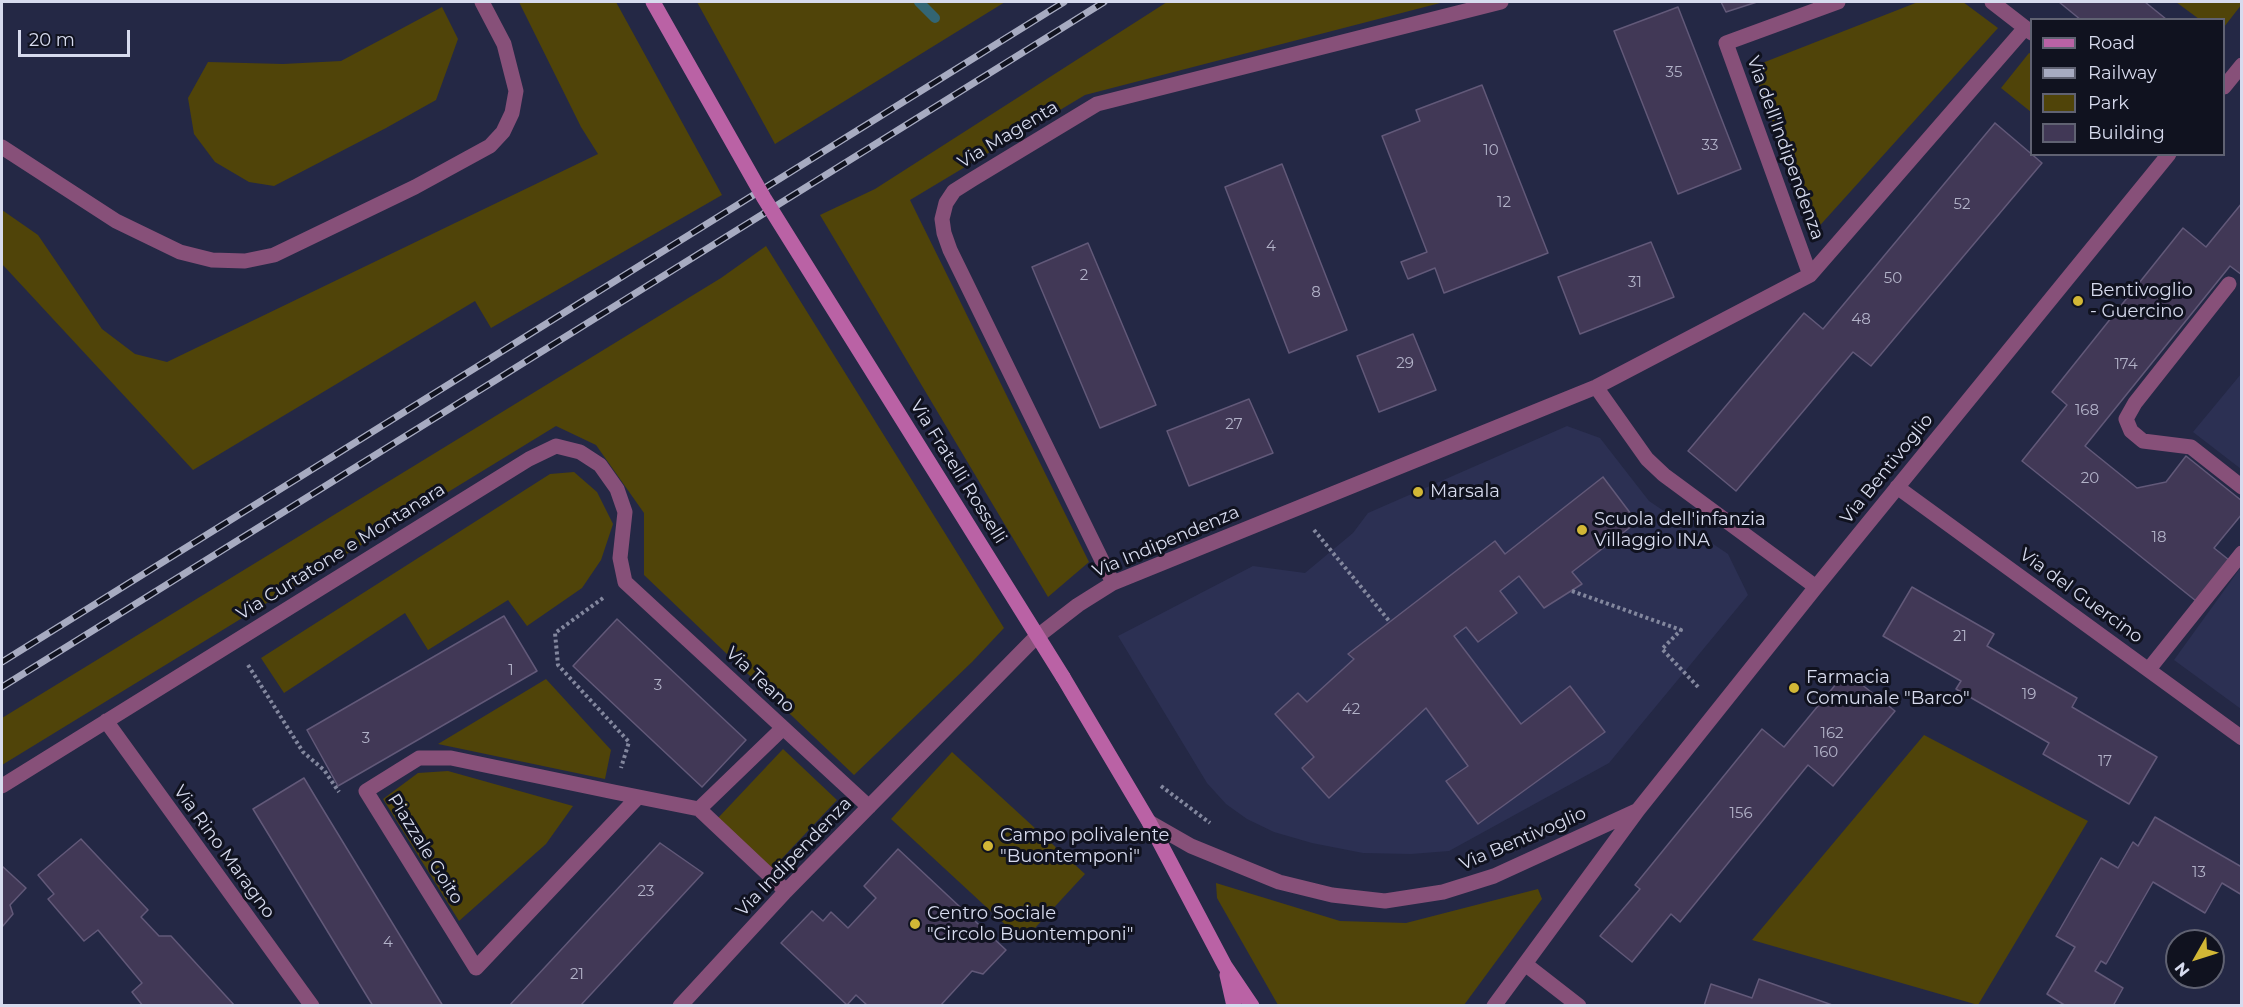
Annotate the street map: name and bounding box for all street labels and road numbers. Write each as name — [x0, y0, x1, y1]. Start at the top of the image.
street label: Via dell'Indipendenza — [1742, 53, 1828, 243]
street label: Via Magenta — [954, 97, 1062, 173]
street label: Via Fratelli Rosselli — [905, 396, 1011, 548]
street label: Via Bentivoglio — [1836, 410, 1938, 528]
street label: Via Curtatone e Montanara — [233, 479, 449, 625]
street label: Via Indipendenza — [1089, 501, 1243, 583]
street label: Via del Guercino — [2015, 544, 2147, 648]
street label: Via Teano — [721, 643, 799, 717]
street label: Via Rino Maragno — [168, 781, 280, 923]
street label: Piazzale Goito — [382, 790, 468, 908]
street label: Via Indipendenza — [732, 793, 856, 921]
street label: Via Bentivoglio — [1457, 803, 1589, 875]

